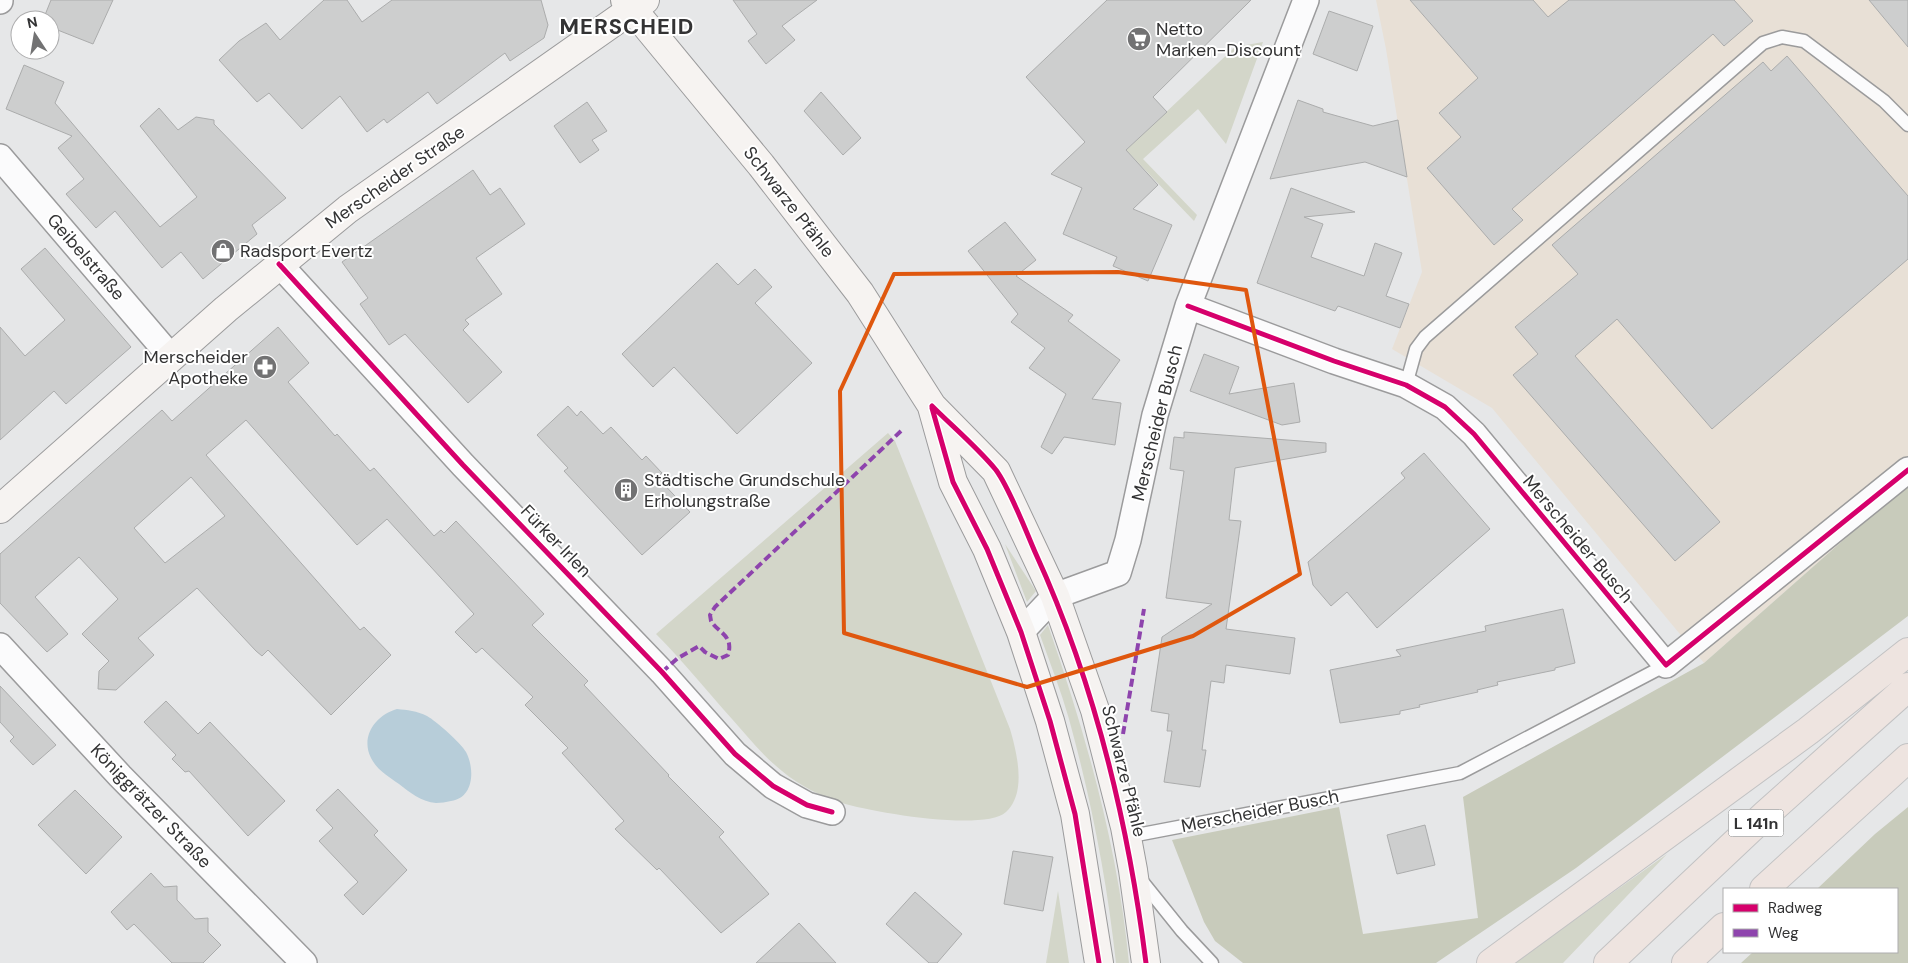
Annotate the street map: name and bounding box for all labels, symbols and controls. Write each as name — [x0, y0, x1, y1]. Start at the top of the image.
north arrow — [10, 10, 60, 60]
text: N — [25, 12, 39, 32]
district label: MERSCHEID — [560, 12, 694, 41]
place label: Netto Marken-Discount — [1156, 17, 1301, 62]
supermarket icon: Netto Marken-Discount — [1126, 26, 1152, 52]
street label: Merscheider Straße — [321, 120, 469, 234]
street label: Schwarze Pfähle — [738, 142, 840, 262]
street label: Geibelstraße — [42, 208, 130, 306]
shop icon: Radsport Evertz — [210, 238, 236, 264]
place label: Radsport Evertz — [240, 239, 372, 263]
street label: Merscheider Busch — [1126, 342, 1188, 504]
place label: Merscheider Apotheke — [144, 345, 248, 390]
pharmacy icon: Merscheider Apotheke — [252, 354, 278, 380]
place label: Städtische Grundschule Erholungstraße — [644, 468, 845, 513]
street label: Merscheider Busch — [1517, 470, 1639, 608]
building icon: Städtische Grundschule Erholungstraße — [613, 477, 639, 503]
street label: Fürker Irlen — [515, 500, 597, 582]
street label: Schwarze Pfähle — [1096, 703, 1152, 839]
street label: Königgrätzer Straße — [85, 739, 217, 873]
street label: Merscheider Busch — [1179, 784, 1341, 838]
road number: L 141n — [1728, 810, 1784, 836]
legend — [1723, 888, 1898, 953]
text: Radweg — [1768, 898, 1822, 918]
text: Weg — [1768, 923, 1799, 943]

